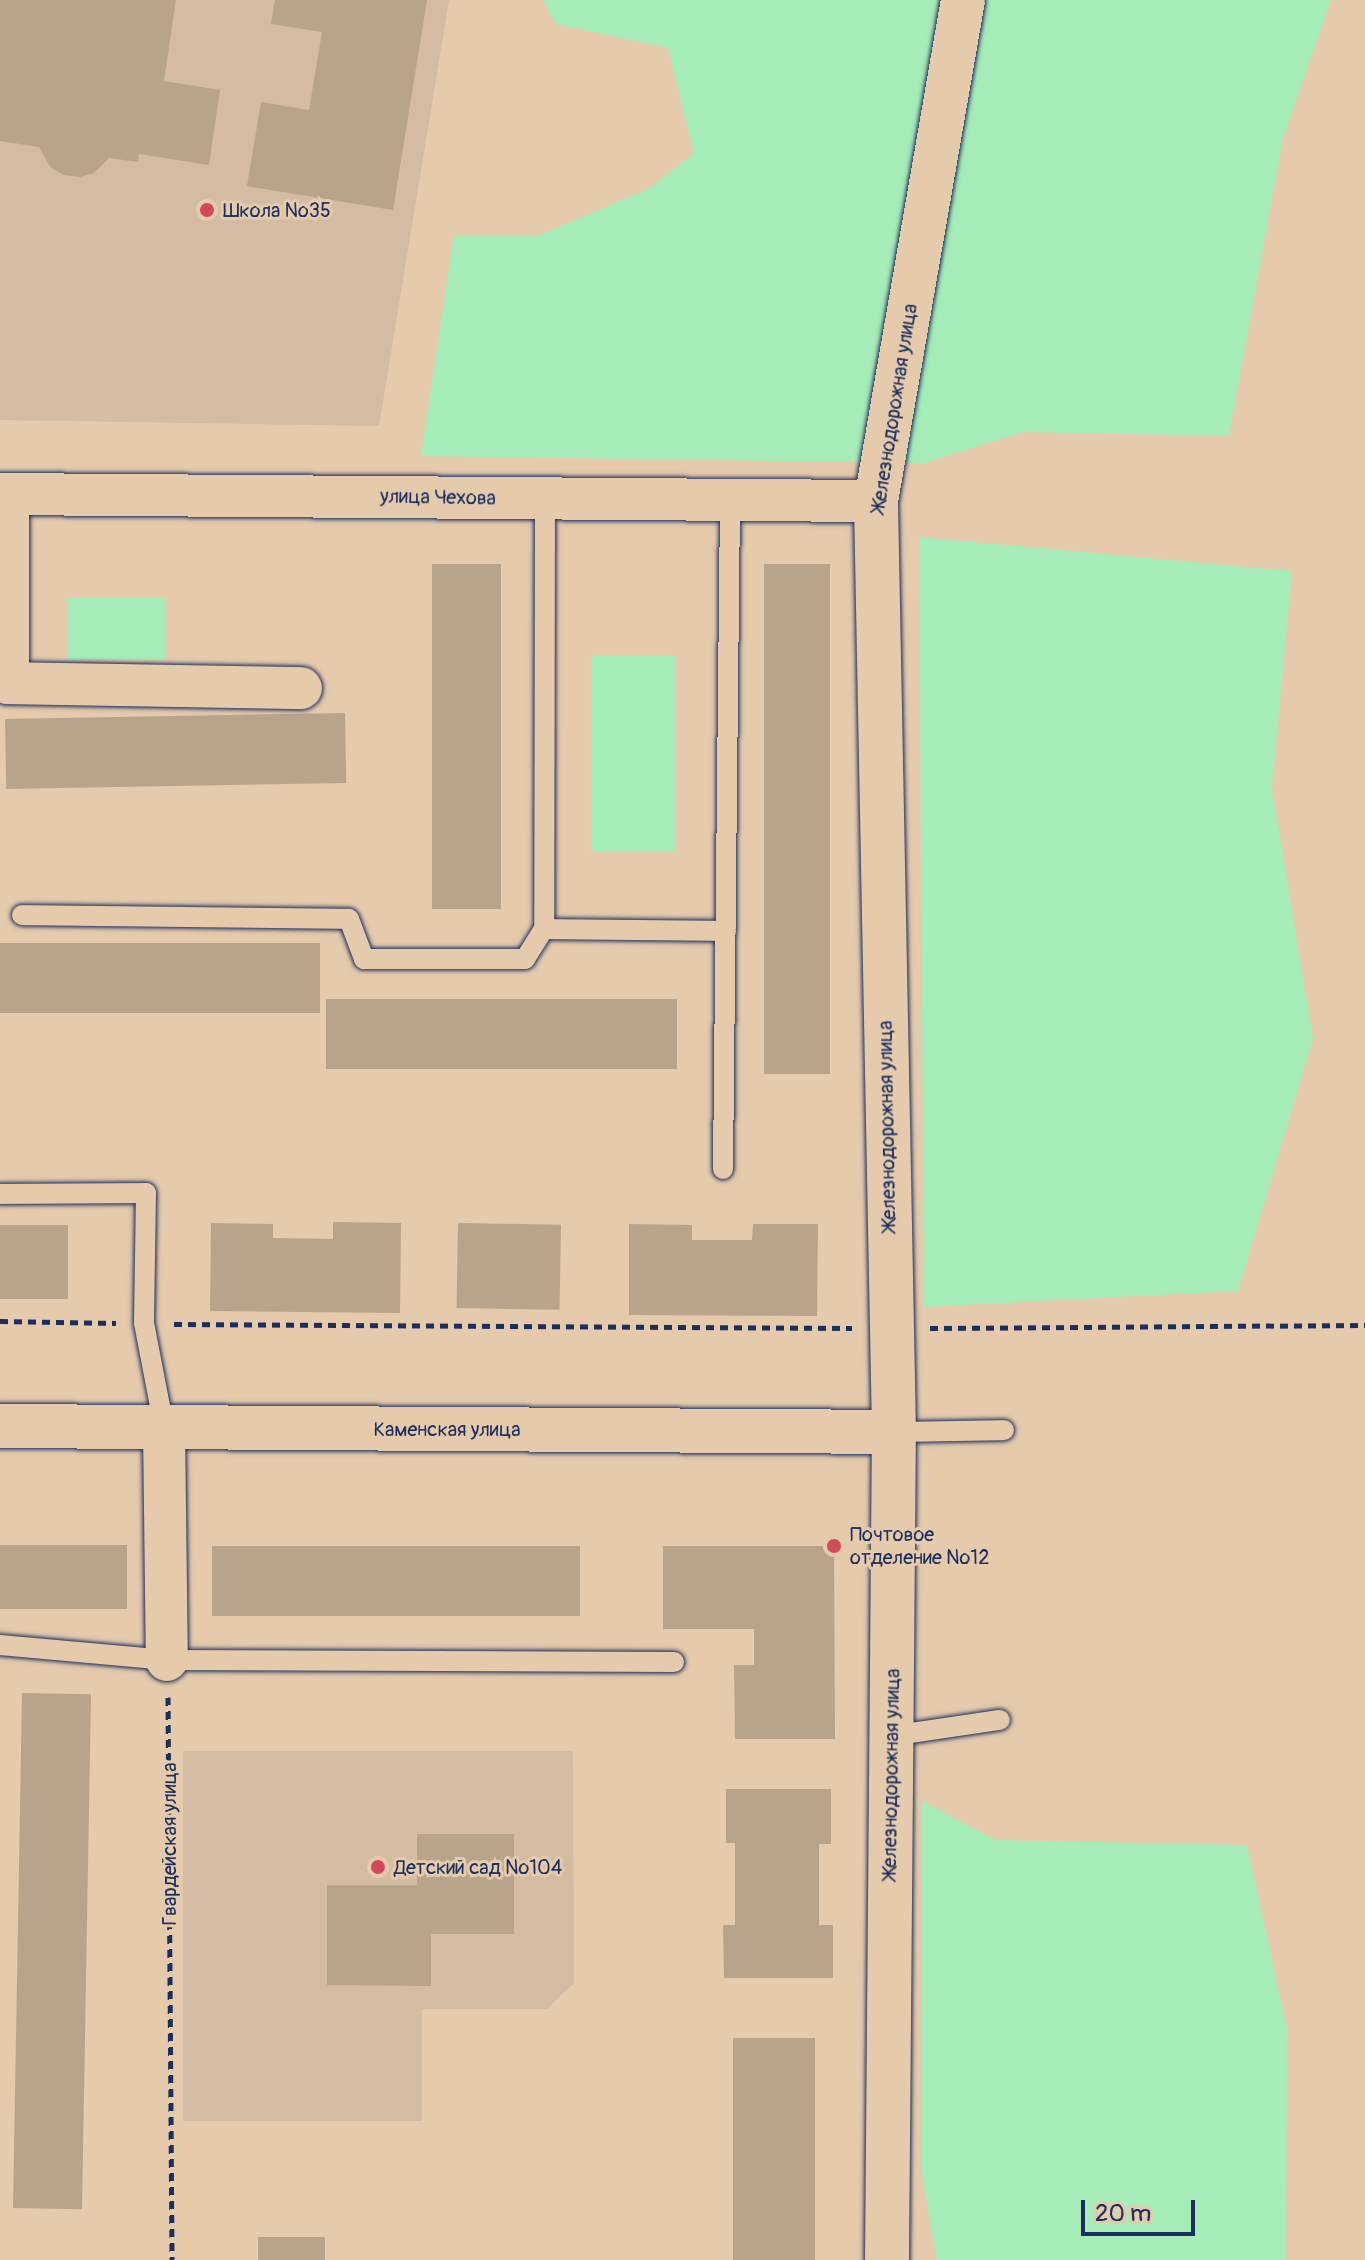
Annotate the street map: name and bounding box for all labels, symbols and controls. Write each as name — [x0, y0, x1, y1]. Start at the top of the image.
place label: Школа №35 — [223, 198, 331, 222]
marker: Школа №35 — [198, 201, 216, 219]
street label: Железнодорожная улица — [866, 302, 922, 514]
street label: улица Чехова — [380, 484, 496, 510]
street label: Железнодорожная улица — [873, 1020, 901, 1232]
street label: Каменская улица — [373, 1417, 521, 1441]
place label: Почтовое отделение №12 — [850, 1522, 989, 1569]
marker: Почтовое отделение №12 — [825, 1537, 843, 1555]
street label: Железнодорожная улица — [877, 1668, 905, 1880]
street label: Гвардейская улица — [157, 1763, 181, 1925]
place label: Детский сад №104 — [394, 1855, 562, 1879]
marker: Детский сад №104 — [369, 1858, 387, 1876]
scale bar — [1085, 2184, 1199, 2234]
text: 20 m — [1095, 2199, 1151, 2228]

